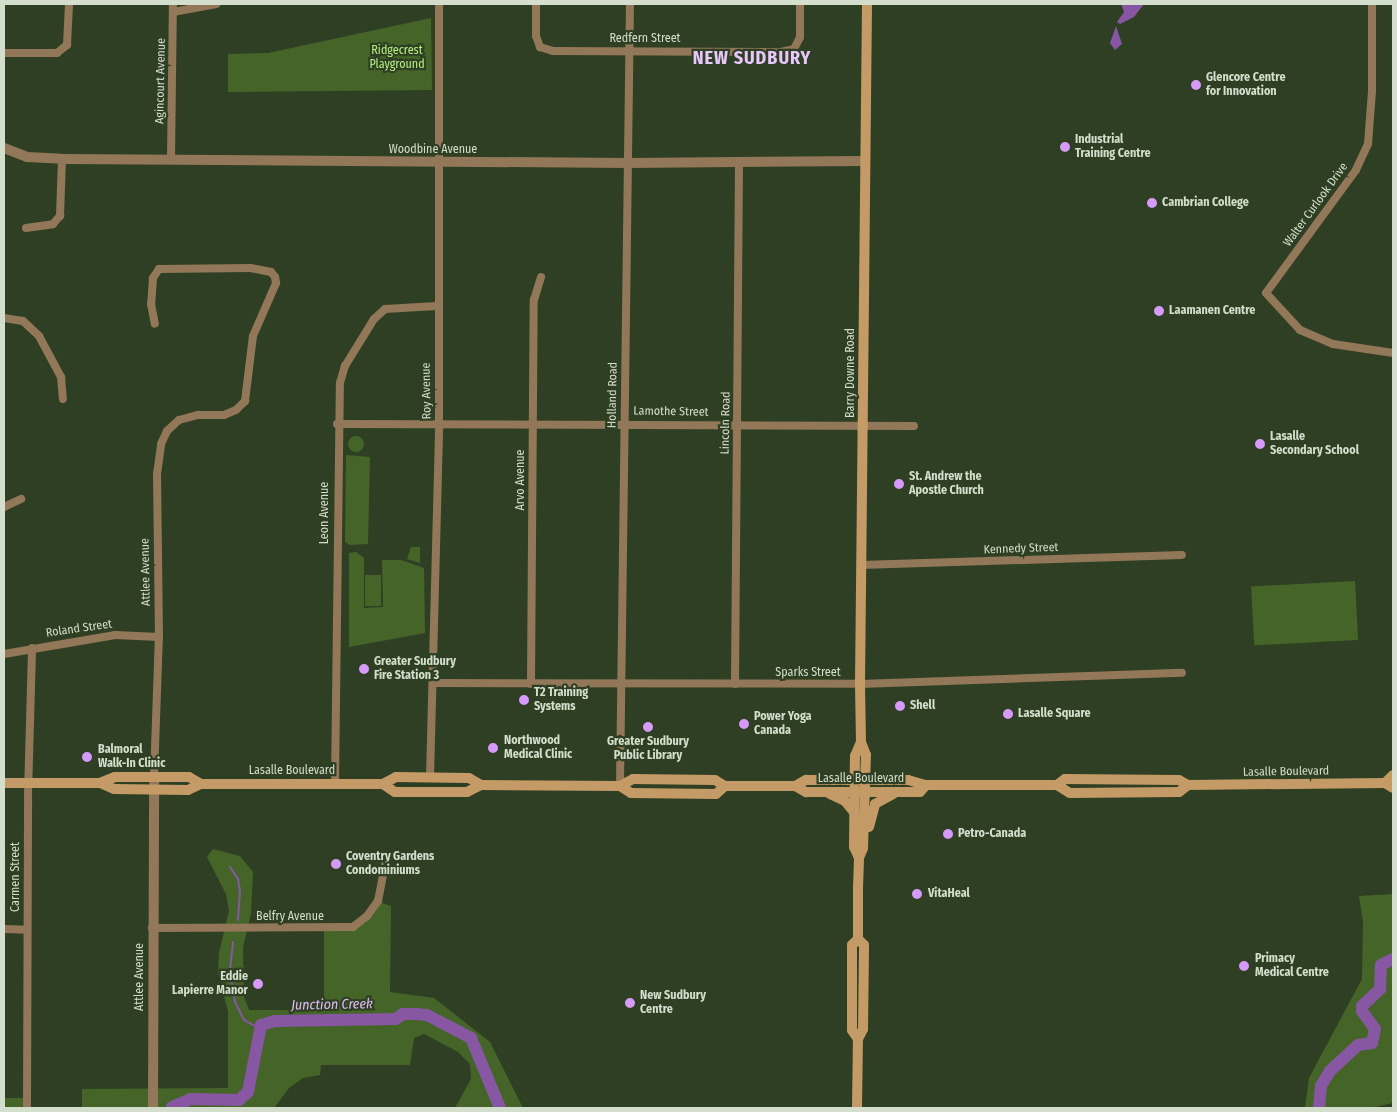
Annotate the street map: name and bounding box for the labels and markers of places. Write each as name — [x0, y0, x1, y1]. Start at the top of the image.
place label: Glencore Centre for Innovation — [1206, 71, 1285, 99]
marker: Glencore Centre for Innovation — [1190, 79, 1202, 91]
place label: Industrial Training Centre — [1075, 133, 1151, 161]
marker: Industrial Training Centre — [1059, 141, 1071, 153]
place label: Cambrian College — [1162, 196, 1249, 210]
marker: Cambrian College — [1146, 197, 1158, 209]
place label: Laamanen Centre — [1169, 304, 1255, 318]
marker: Laamanen Centre — [1153, 305, 1165, 317]
place label: Lasalle Secondary School — [1270, 430, 1359, 458]
marker: Lasalle Secondary School — [1254, 438, 1266, 450]
place label: St. Andrew the Apostle Church — [909, 470, 984, 498]
marker: St. Andrew the Apostle Church — [893, 478, 905, 490]
place label: Greater Sudbury Fire Station 3 — [374, 655, 456, 683]
marker: Greater Sudbury Fire Station 3 — [358, 663, 370, 675]
place label: T2 Training Systems — [534, 686, 588, 714]
marker: T2 Training Systems — [518, 694, 530, 706]
place label: Shell — [910, 699, 935, 713]
marker: Shell — [894, 700, 906, 712]
place label: Lasalle Square — [1018, 707, 1091, 721]
marker: Lasalle Square — [1002, 708, 1014, 720]
place label: Power Yoga Canada — [754, 710, 812, 738]
marker: Power Yoga Canada — [738, 718, 750, 730]
marker: Greater Sudbury Public Library — [642, 721, 654, 733]
place label: Northwood Medical Clinic — [504, 734, 572, 762]
place label: Greater Sudbury Public Library — [607, 735, 689, 763]
marker: Northwood Medical Clinic — [486, 741, 500, 755]
place label: Balmoral Walk-In Clinic — [98, 743, 165, 771]
marker: Balmoral Walk-In Clinic — [80, 750, 94, 764]
place label: Petro-Canada — [958, 827, 1026, 841]
marker: Petro-Canada — [942, 828, 954, 840]
place label: Coventry Gardens Condominiums — [346, 850, 434, 878]
marker: Coventry Gardens Condominiums — [330, 858, 342, 870]
marker: VitaHeal — [910, 887, 924, 901]
place label: VitaHeal — [928, 887, 970, 901]
place label: Primacy Medical Centre — [1255, 952, 1329, 980]
marker: Primacy Medical Centre — [1237, 959, 1251, 973]
place label: Eddie Lapierre Manor — [172, 970, 248, 998]
marker: Eddie Lapierre Manor — [252, 978, 264, 990]
place label: New Sudbury Centre — [640, 989, 706, 1017]
marker: New Sudbury Centre — [624, 997, 636, 1009]

